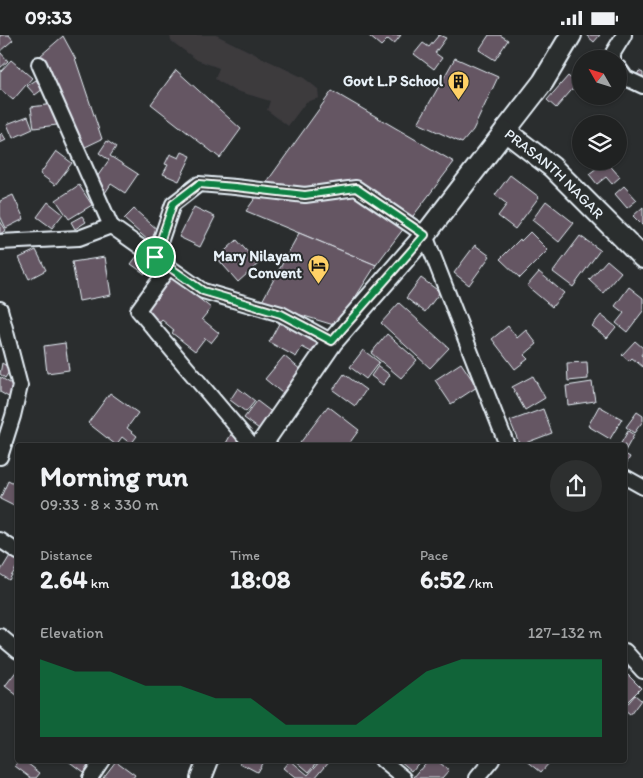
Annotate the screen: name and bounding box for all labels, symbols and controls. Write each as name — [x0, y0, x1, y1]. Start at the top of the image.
text: 09:33 — [25, 6, 72, 29]
north arrow — [572, 50, 628, 105]
map controls — [572, 50, 627, 170]
building icon: Govt L.P School — [447, 69, 471, 100]
place label: Govt L.P School — [343, 72, 444, 90]
button: layers — [572, 115, 627, 170]
street label: PRASANTH NAGAR — [501, 125, 608, 223]
pin — [134, 236, 176, 278]
icon: arrive — [141, 243, 169, 271]
place label: Mary Nilayam Convent — [213, 247, 303, 282]
hotel icon: Mary Nilayam Convent — [306, 253, 330, 284]
text: Morning run — [40, 459, 188, 493]
button: share — [550, 460, 602, 512]
text: 09:33 · 8 × 330 m — [40, 495, 159, 514]
text: Distance — [40, 547, 92, 564]
text: Time — [230, 547, 260, 564]
text: Pace — [420, 547, 448, 564]
text: 2.64 — [40, 564, 88, 594]
text: 18:08 — [230, 564, 291, 594]
text: 6:52 — [420, 564, 466, 594]
text: km — [88, 575, 109, 592]
text: /km — [466, 575, 493, 592]
text: Elevation — [40, 623, 104, 642]
text: 127–132 m — [528, 623, 602, 642]

